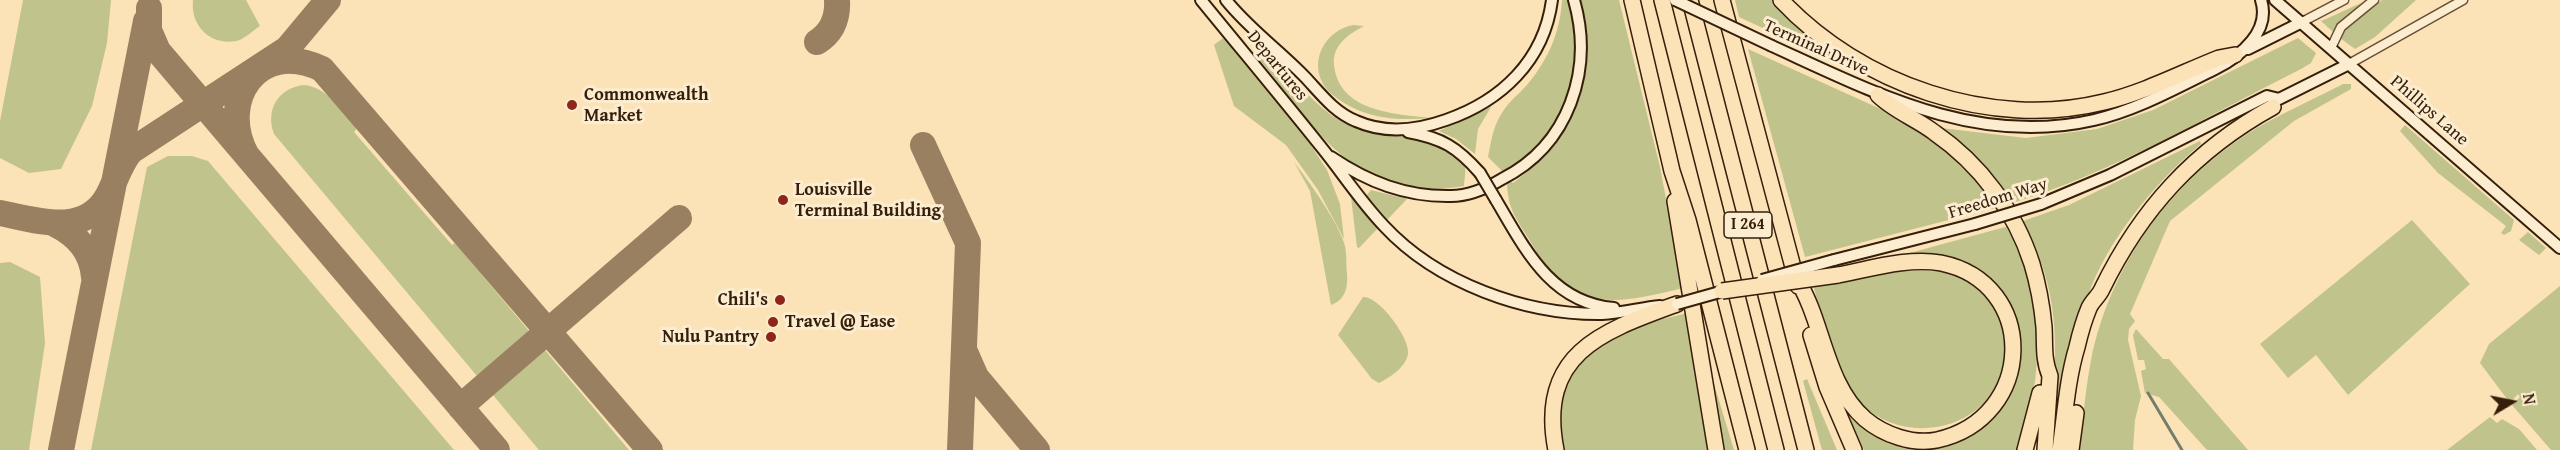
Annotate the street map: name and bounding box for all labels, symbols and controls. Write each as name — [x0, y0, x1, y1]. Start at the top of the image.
street label: Terminal Drive — [1760, 15, 1872, 81]
street label: Departures — [1242, 27, 1312, 105]
street label: Phillips Lane — [2385, 71, 2473, 151]
place label: Commonwealth Market — [584, 84, 709, 127]
marker: Commonwealth Market — [565, 98, 579, 112]
street label: Freedom Way — [1946, 174, 2050, 224]
place label: Louisville Terminal Building — [795, 179, 941, 222]
marker: Louisville Terminal Building — [776, 193, 790, 207]
road number: I 264 — [1724, 212, 1772, 238]
place label: Chili's — [718, 289, 768, 311]
marker: Chili's — [773, 293, 787, 307]
place label: Travel @ Ease — [785, 311, 895, 333]
marker: Travel @ Ease — [766, 315, 780, 329]
place label: Nulu Pantry — [662, 326, 759, 348]
marker: Nulu Pantry — [764, 330, 778, 344]
north arrow — [2482, 372, 2542, 432]
text: N — [2517, 392, 2542, 406]

